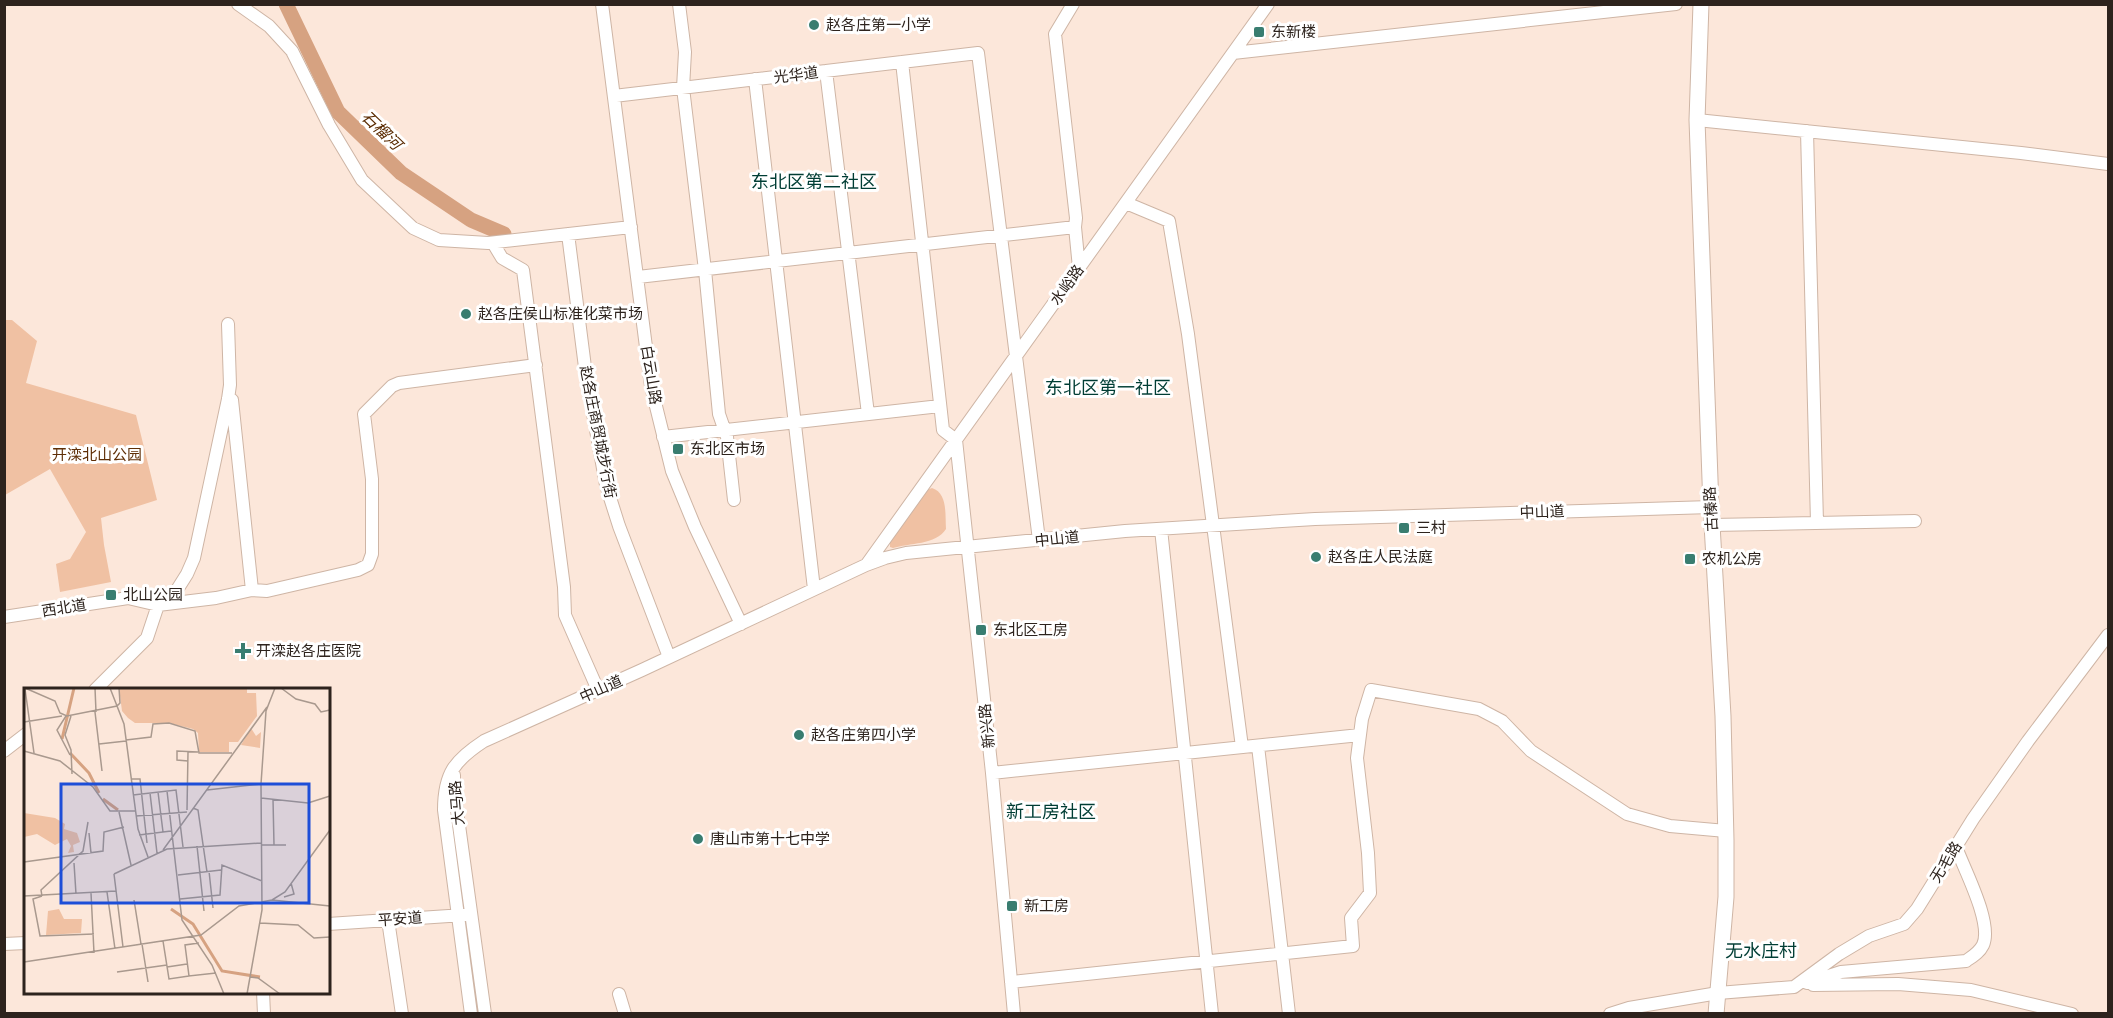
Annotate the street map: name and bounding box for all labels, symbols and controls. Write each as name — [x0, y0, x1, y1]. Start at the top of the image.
place label: 赵各庄第一小学 — [826, 16, 931, 33]
marker: 赵各庄第一小学 — [807, 18, 821, 32]
place label: 东新楼 — [1271, 23, 1316, 40]
marker: 东新楼 — [1252, 25, 1266, 39]
street label: 光华道 — [773, 63, 819, 86]
water label: 石榴河 — [358, 107, 408, 155]
district label: 东北区第二社区 — [751, 171, 877, 191]
street label: 水峪路 — [1046, 262, 1087, 308]
place label: 赵各庄侯山标准化菜市场 — [478, 305, 643, 322]
marker: 赵各庄侯山标准化菜市场 — [459, 307, 473, 321]
street label: 白云山路 — [638, 344, 665, 406]
street label: 赵各庄商贸城步行街 — [577, 364, 620, 500]
district label: 东北区第一社区 — [1045, 377, 1171, 397]
place label: 东北区市场 — [690, 440, 765, 457]
marker: 东北区市场 — [671, 442, 685, 456]
park label: 开滦北山公园 — [52, 446, 142, 463]
street label: 古榛路 — [1701, 486, 1720, 532]
street label: 中山道 — [1519, 502, 1565, 521]
place label: 三村 — [1416, 519, 1446, 536]
marker: 三村 — [1397, 521, 1411, 535]
street label: 中山道 — [1034, 528, 1080, 549]
place label: 赵各庄人民法庭 — [1328, 548, 1433, 565]
marker: 赵各庄人民法庭 — [1309, 550, 1323, 564]
place label: 农机公房 — [1702, 550, 1762, 567]
marker: 农机公房 — [1683, 552, 1697, 566]
place label: 北山公园 — [123, 586, 183, 603]
marker: 北山公园 — [104, 588, 118, 602]
street label: 西北道 — [40, 596, 87, 619]
place label: 东北区工房 — [993, 621, 1068, 638]
marker: 东北区工房 — [974, 623, 988, 637]
marker: 开滦赵各庄医院 — [234, 642, 252, 660]
place label: 开滦赵各庄医院 — [256, 642, 361, 659]
street label: 中山道 — [577, 672, 625, 705]
inset map — [24, 688, 330, 994]
street label: 新兴路 — [976, 703, 997, 749]
place label: 赵各庄第四小学 — [811, 726, 916, 743]
marker: 赵各庄第四小学 — [792, 728, 806, 742]
street label: 大马路 — [446, 780, 467, 826]
district label: 新工房社区 — [1006, 801, 1096, 821]
place label: 唐山市第十七中学 — [710, 830, 830, 847]
marker: 唐山市第十七中学 — [691, 832, 705, 846]
street label: 无毛路 — [1926, 838, 1965, 885]
place label: 新工房 — [1024, 897, 1069, 914]
marker: 新工房 — [1005, 899, 1019, 913]
street label: 平安道 — [377, 908, 423, 929]
district label: 无水庄村 — [1725, 940, 1797, 960]

